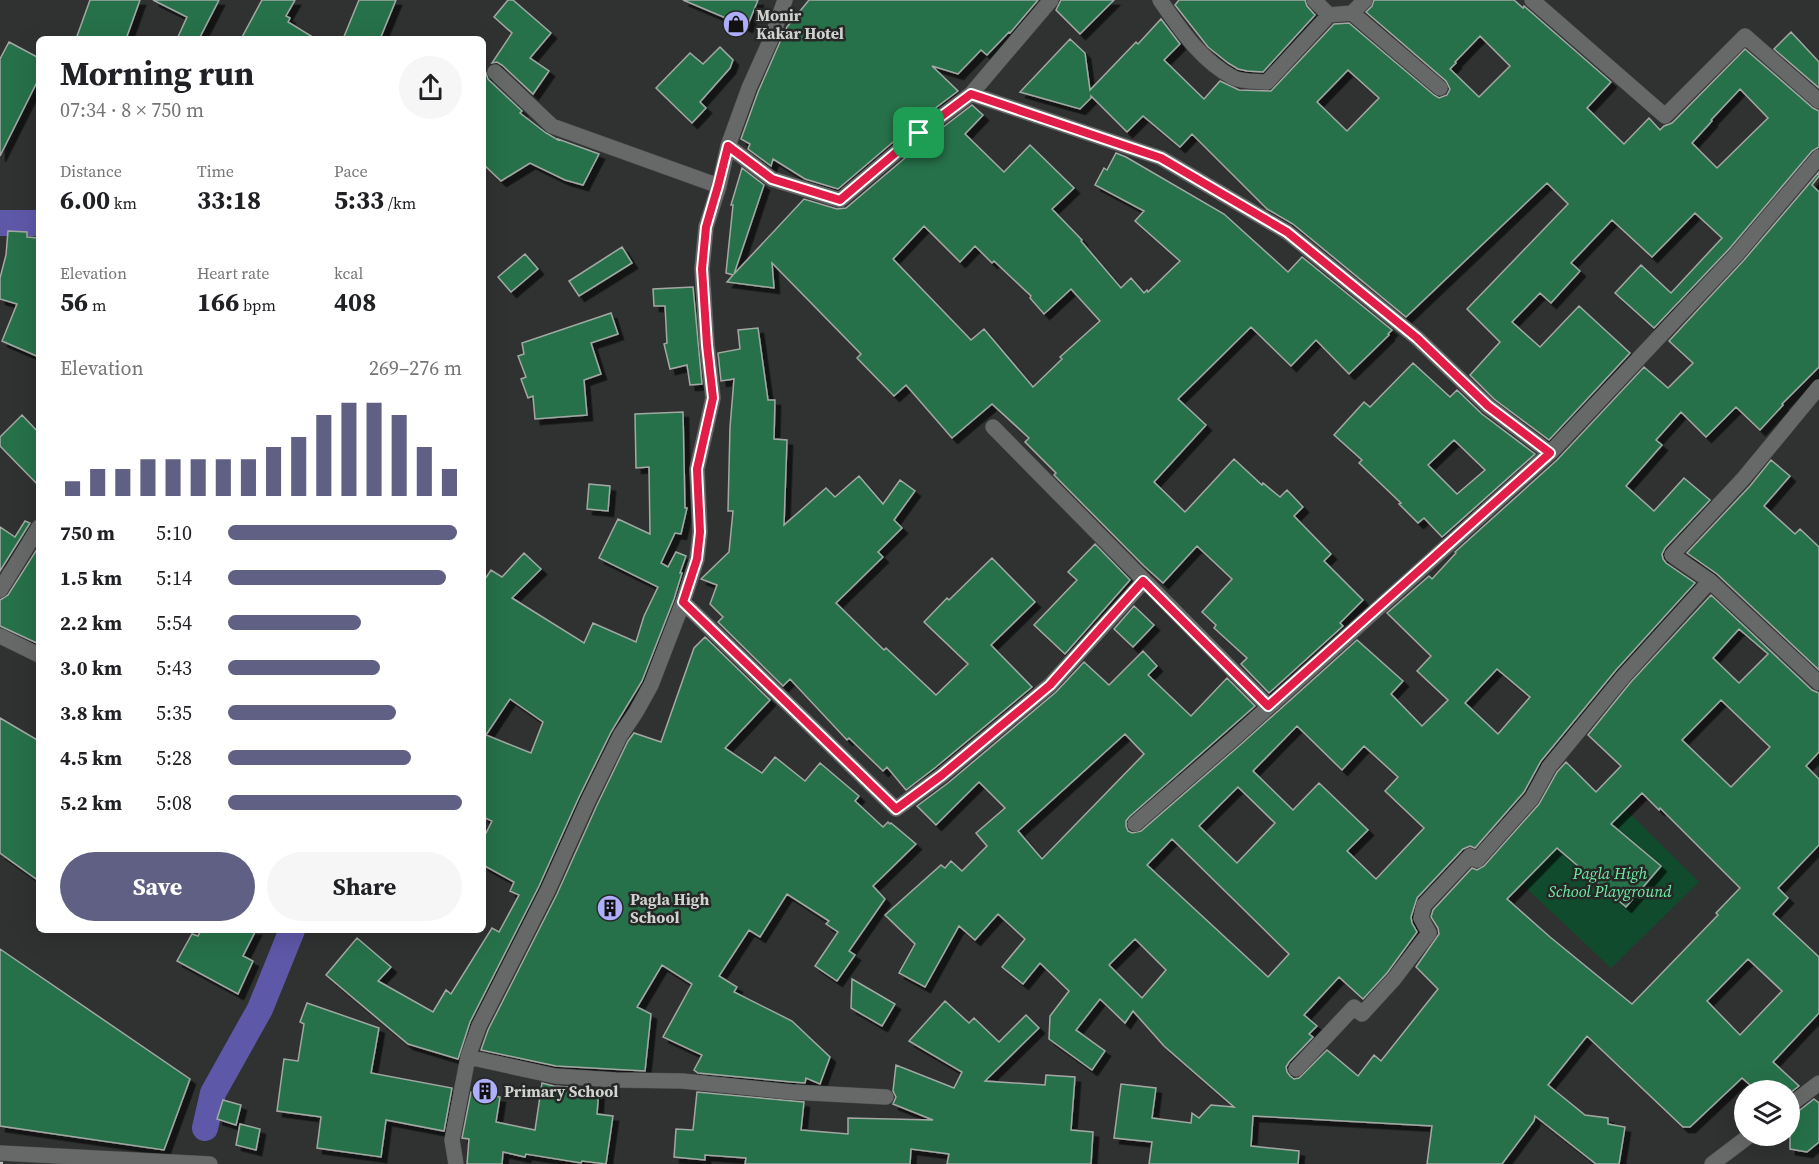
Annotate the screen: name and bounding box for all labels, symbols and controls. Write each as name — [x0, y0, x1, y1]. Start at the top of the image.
place label: Monir Kakar Hotel — [756, 4, 844, 44]
shop icon: Monir Kakar Hotel — [721, 9, 751, 39]
text: Morning run — [60, 51, 254, 96]
button: share — [399, 56, 462, 119]
text: 07:34 · 8 × 750 m — [60, 96, 204, 124]
pin — [893, 107, 944, 158]
icon: arrive — [902, 116, 935, 149]
text: Distance — [60, 160, 122, 182]
text: Time — [197, 160, 234, 182]
text: Pace — [334, 160, 368, 182]
text: 6.00 — [60, 182, 110, 218]
text: 33:18 — [197, 182, 261, 218]
text: 5:33 — [334, 182, 384, 218]
text: km — [110, 192, 137, 214]
text: /km — [384, 192, 416, 214]
text: Elevation — [60, 262, 127, 284]
text: Heart rate — [197, 262, 269, 284]
text: kcal — [334, 262, 363, 284]
text: 56 — [60, 284, 88, 320]
text: 166 — [197, 284, 239, 320]
text: 408 — [334, 284, 376, 320]
text: m — [88, 294, 106, 316]
text: bpm — [239, 294, 276, 316]
text: Elevation — [60, 354, 144, 382]
text: 269–276 m — [369, 354, 462, 382]
text: 750 m — [60, 519, 115, 547]
text: 5:10 — [156, 519, 192, 547]
text: 1.5 km — [60, 564, 122, 592]
text: 5:14 — [156, 564, 192, 592]
text: 2.2 km — [60, 609, 122, 637]
text: 5:54 — [156, 609, 192, 637]
text: 3.0 km — [60, 654, 122, 682]
text: 5:43 — [156, 654, 192, 682]
text: 3.8 km — [60, 699, 122, 727]
text: 5:35 — [156, 699, 192, 727]
text: 4.5 km — [60, 744, 122, 772]
text: 5:28 — [156, 744, 192, 772]
text: 5.2 km — [60, 789, 122, 817]
text: 5:08 — [156, 789, 192, 817]
button: Save — [60, 852, 255, 921]
button: Share — [267, 852, 462, 921]
park label: Pagla High School Playground — [1548, 862, 1672, 902]
place label: Pagla High School — [630, 888, 709, 928]
building icon: Pagla High School — [595, 893, 625, 923]
building icon: Primary School — [470, 1076, 500, 1106]
place label: Primary School — [504, 1080, 618, 1102]
map controls — [1734, 1080, 1800, 1146]
button: layers — [1734, 1080, 1800, 1146]

